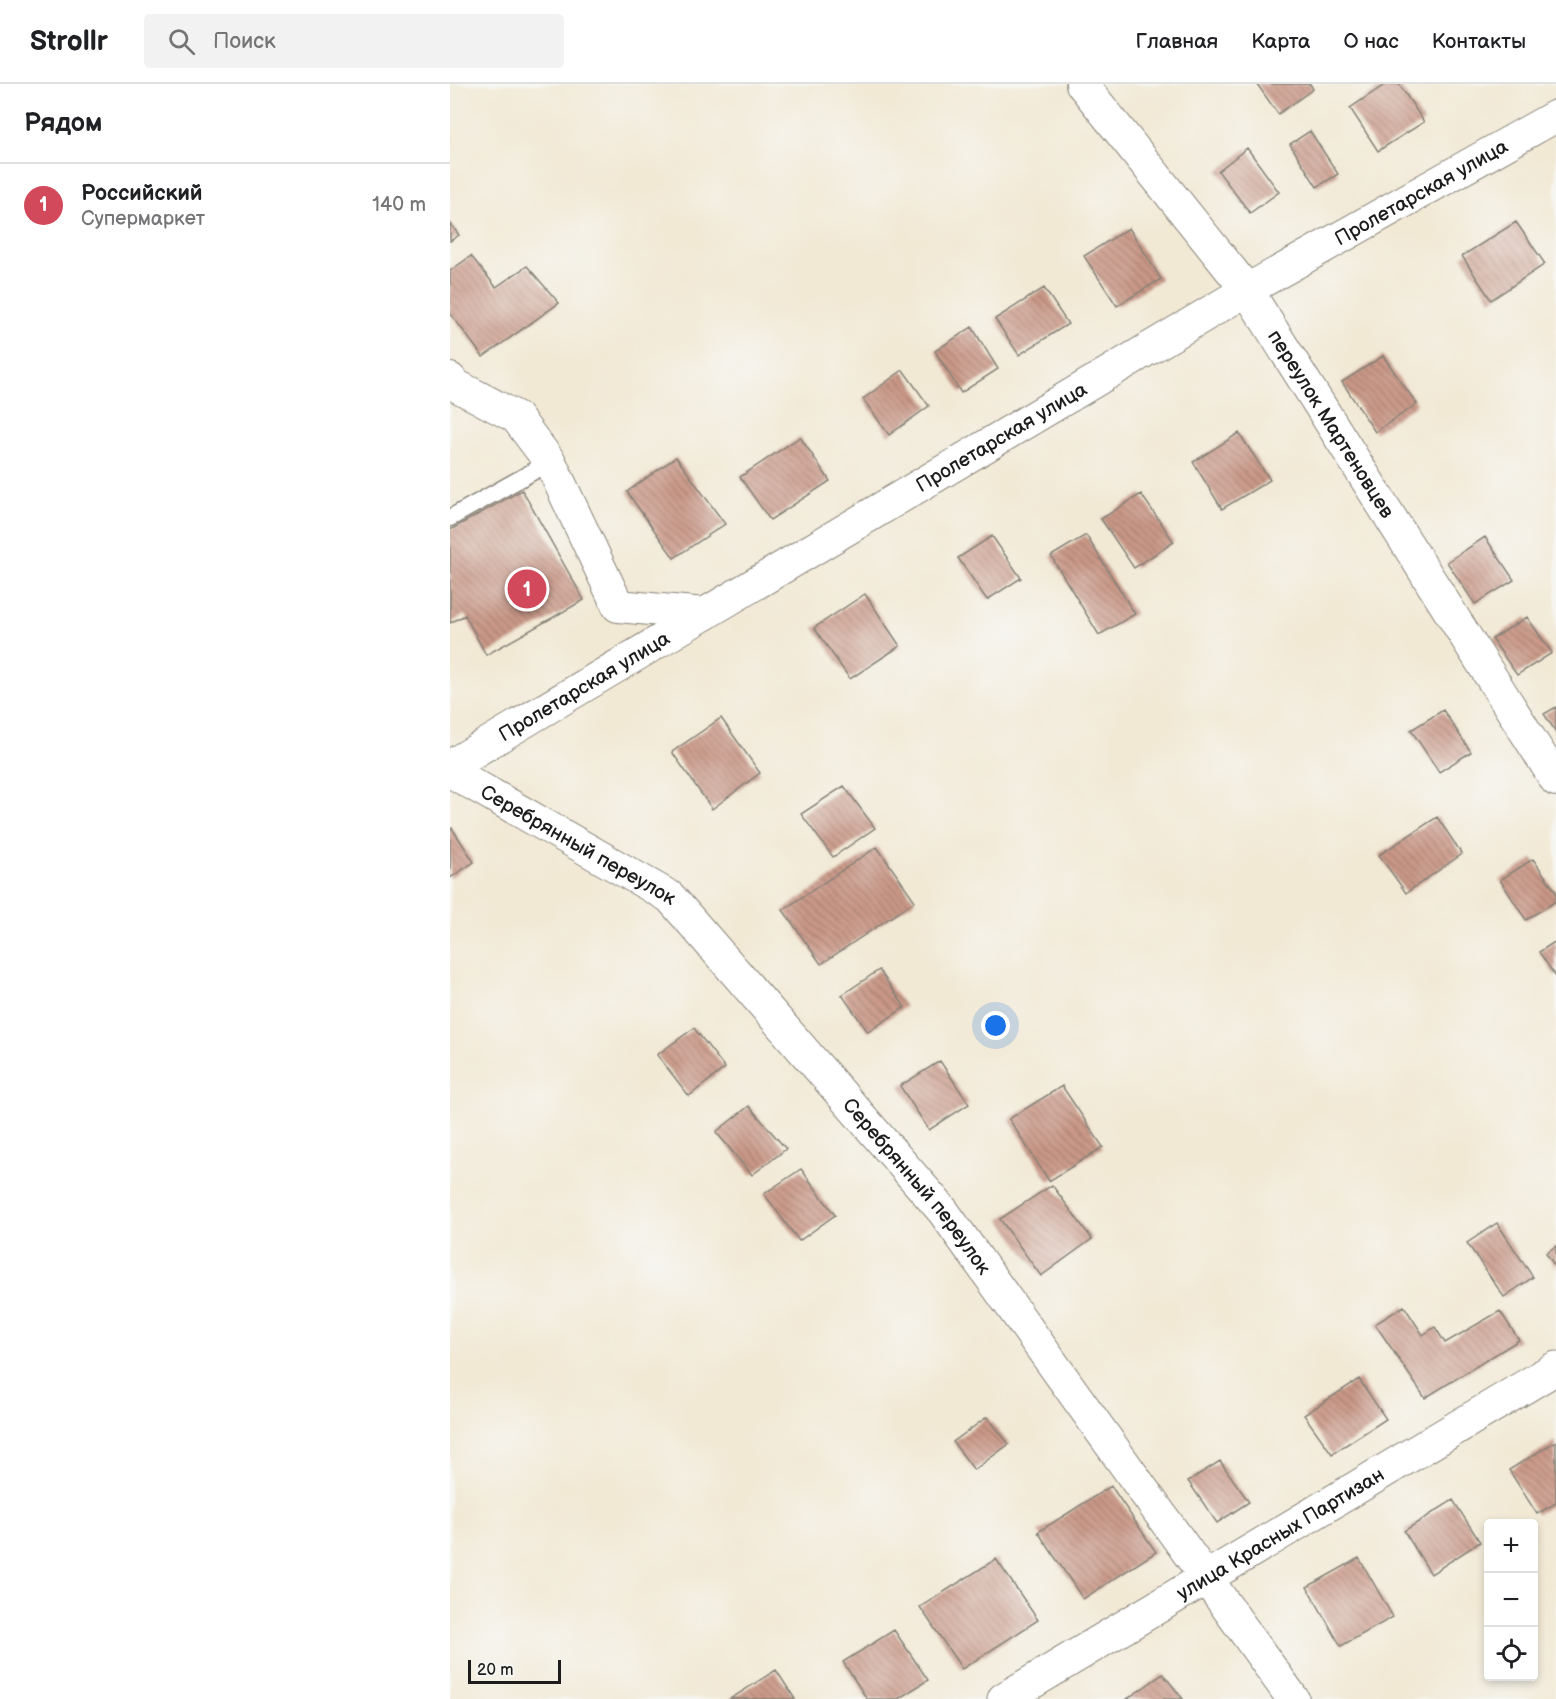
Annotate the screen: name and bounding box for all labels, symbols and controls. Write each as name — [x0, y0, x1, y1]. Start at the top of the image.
search box — [144, 14, 564, 68]
text: Strollr — [30, 25, 108, 58]
icon: search — [165, 25, 198, 58]
text: Поиск — [213, 28, 276, 55]
text: Главная — [1135, 29, 1218, 54]
text: Карта — [1251, 29, 1310, 54]
text: О нас — [1343, 29, 1399, 54]
text: Контакты — [1432, 29, 1526, 54]
text: Рядом — [24, 108, 102, 139]
street label: Пролетарская улица — [1331, 135, 1512, 251]
text: Российский — [81, 180, 203, 207]
text: 1 — [39, 193, 48, 217]
text: 140 m — [372, 193, 426, 217]
text: Супермаркет — [81, 207, 205, 231]
street label: переулок Мартеновцев — [1262, 326, 1399, 523]
street label: Пролетарская улица — [912, 377, 1092, 498]
pin: 1 — [508, 566, 547, 612]
street label: Пролетарская улица — [495, 627, 674, 747]
street label: Серебрянный переулок — [476, 780, 680, 911]
your location — [981, 1011, 1010, 1040]
street label: Серебрянный переулок — [837, 1093, 996, 1280]
street label: улица Красных Партизан — [1173, 1463, 1389, 1606]
map controls — [1484, 1519, 1538, 1681]
button: + — [1484, 1519, 1538, 1573]
button: − — [1484, 1573, 1538, 1627]
button: locate — [1484, 1627, 1538, 1681]
scale bar — [468, 1657, 561, 1684]
text: 20 m — [477, 1661, 513, 1680]

